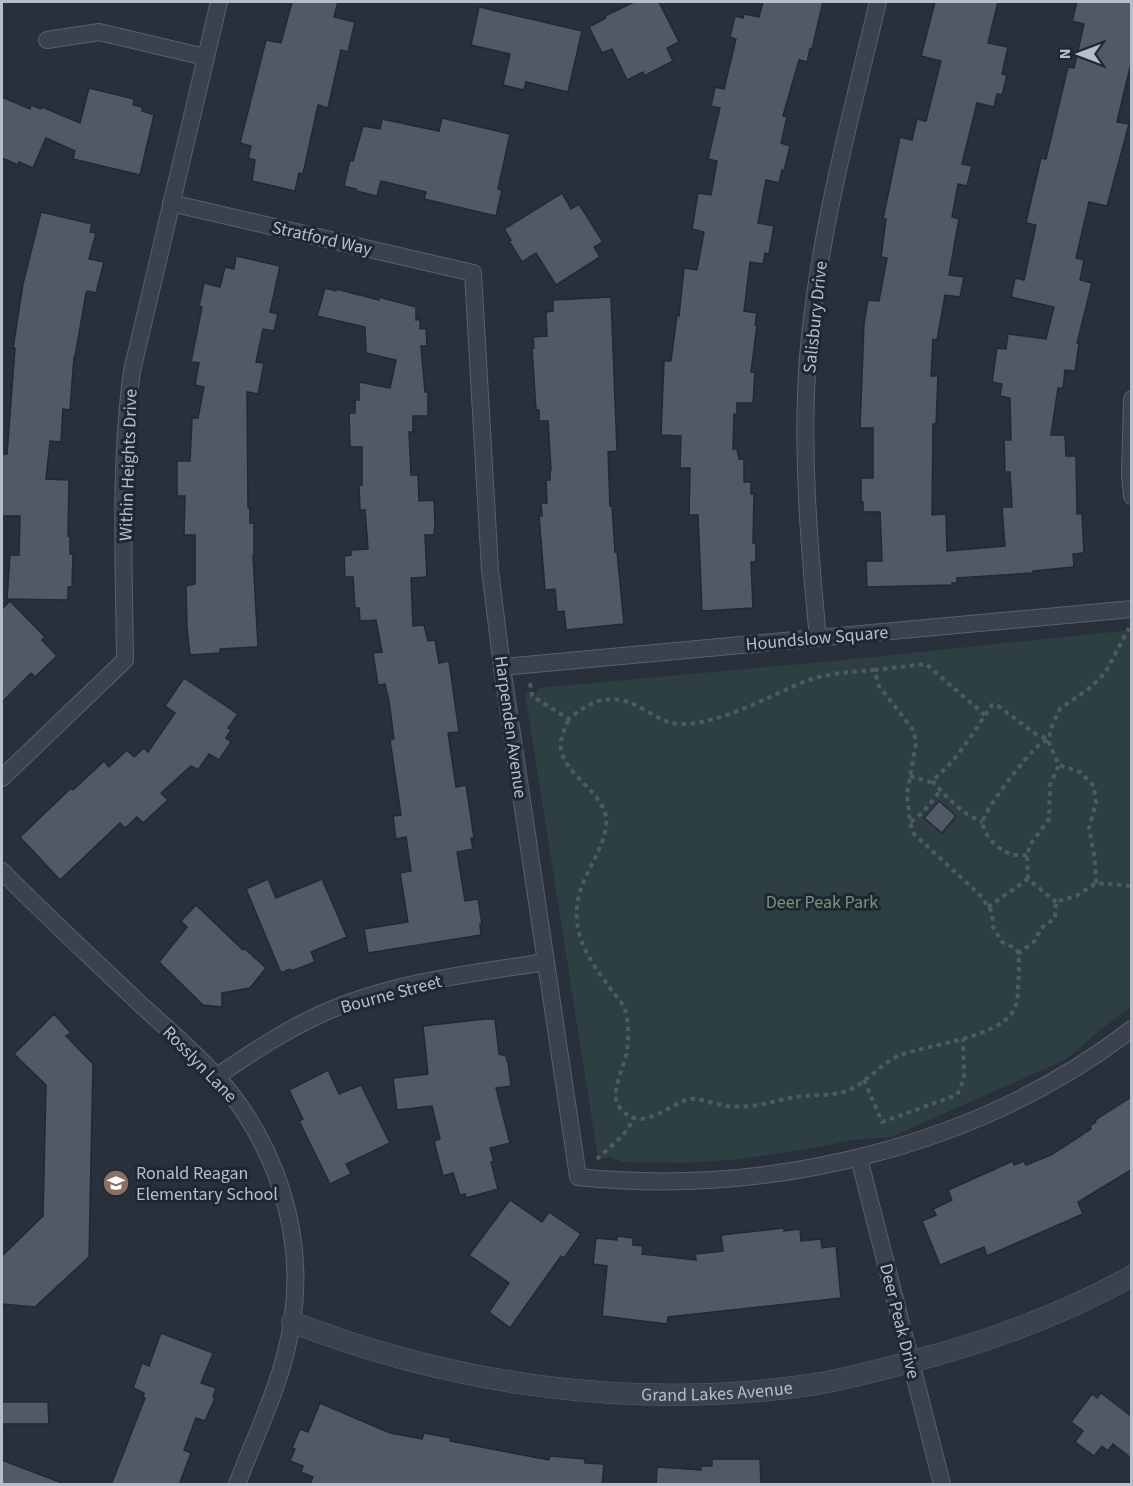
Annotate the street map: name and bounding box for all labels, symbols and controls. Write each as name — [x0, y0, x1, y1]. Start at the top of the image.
north arrow — [1049, 24, 1109, 84]
text: N — [1054, 49, 1076, 59]
street label: Stratford Way — [270, 215, 375, 262]
street label: Salisbury Drive — [797, 260, 834, 374]
street label: Within Heights Drive — [113, 388, 144, 542]
street label: Houndslow Square — [745, 620, 889, 657]
street label: Harpenden Avenue — [488, 654, 533, 800]
park label: Deer Peak Park — [766, 890, 878, 915]
street label: Bourne Street — [338, 969, 445, 1020]
street label: Rosslyn Lane — [157, 1020, 243, 1108]
place label: Ronald Reagan Elementary School — [136, 1161, 278, 1207]
school or university icon: Ronald Reagan Elementary School — [101, 1168, 131, 1198]
street label: Deer Peak Drive — [873, 1261, 926, 1381]
street label: Grand Lakes Avenue — [641, 1375, 794, 1408]

